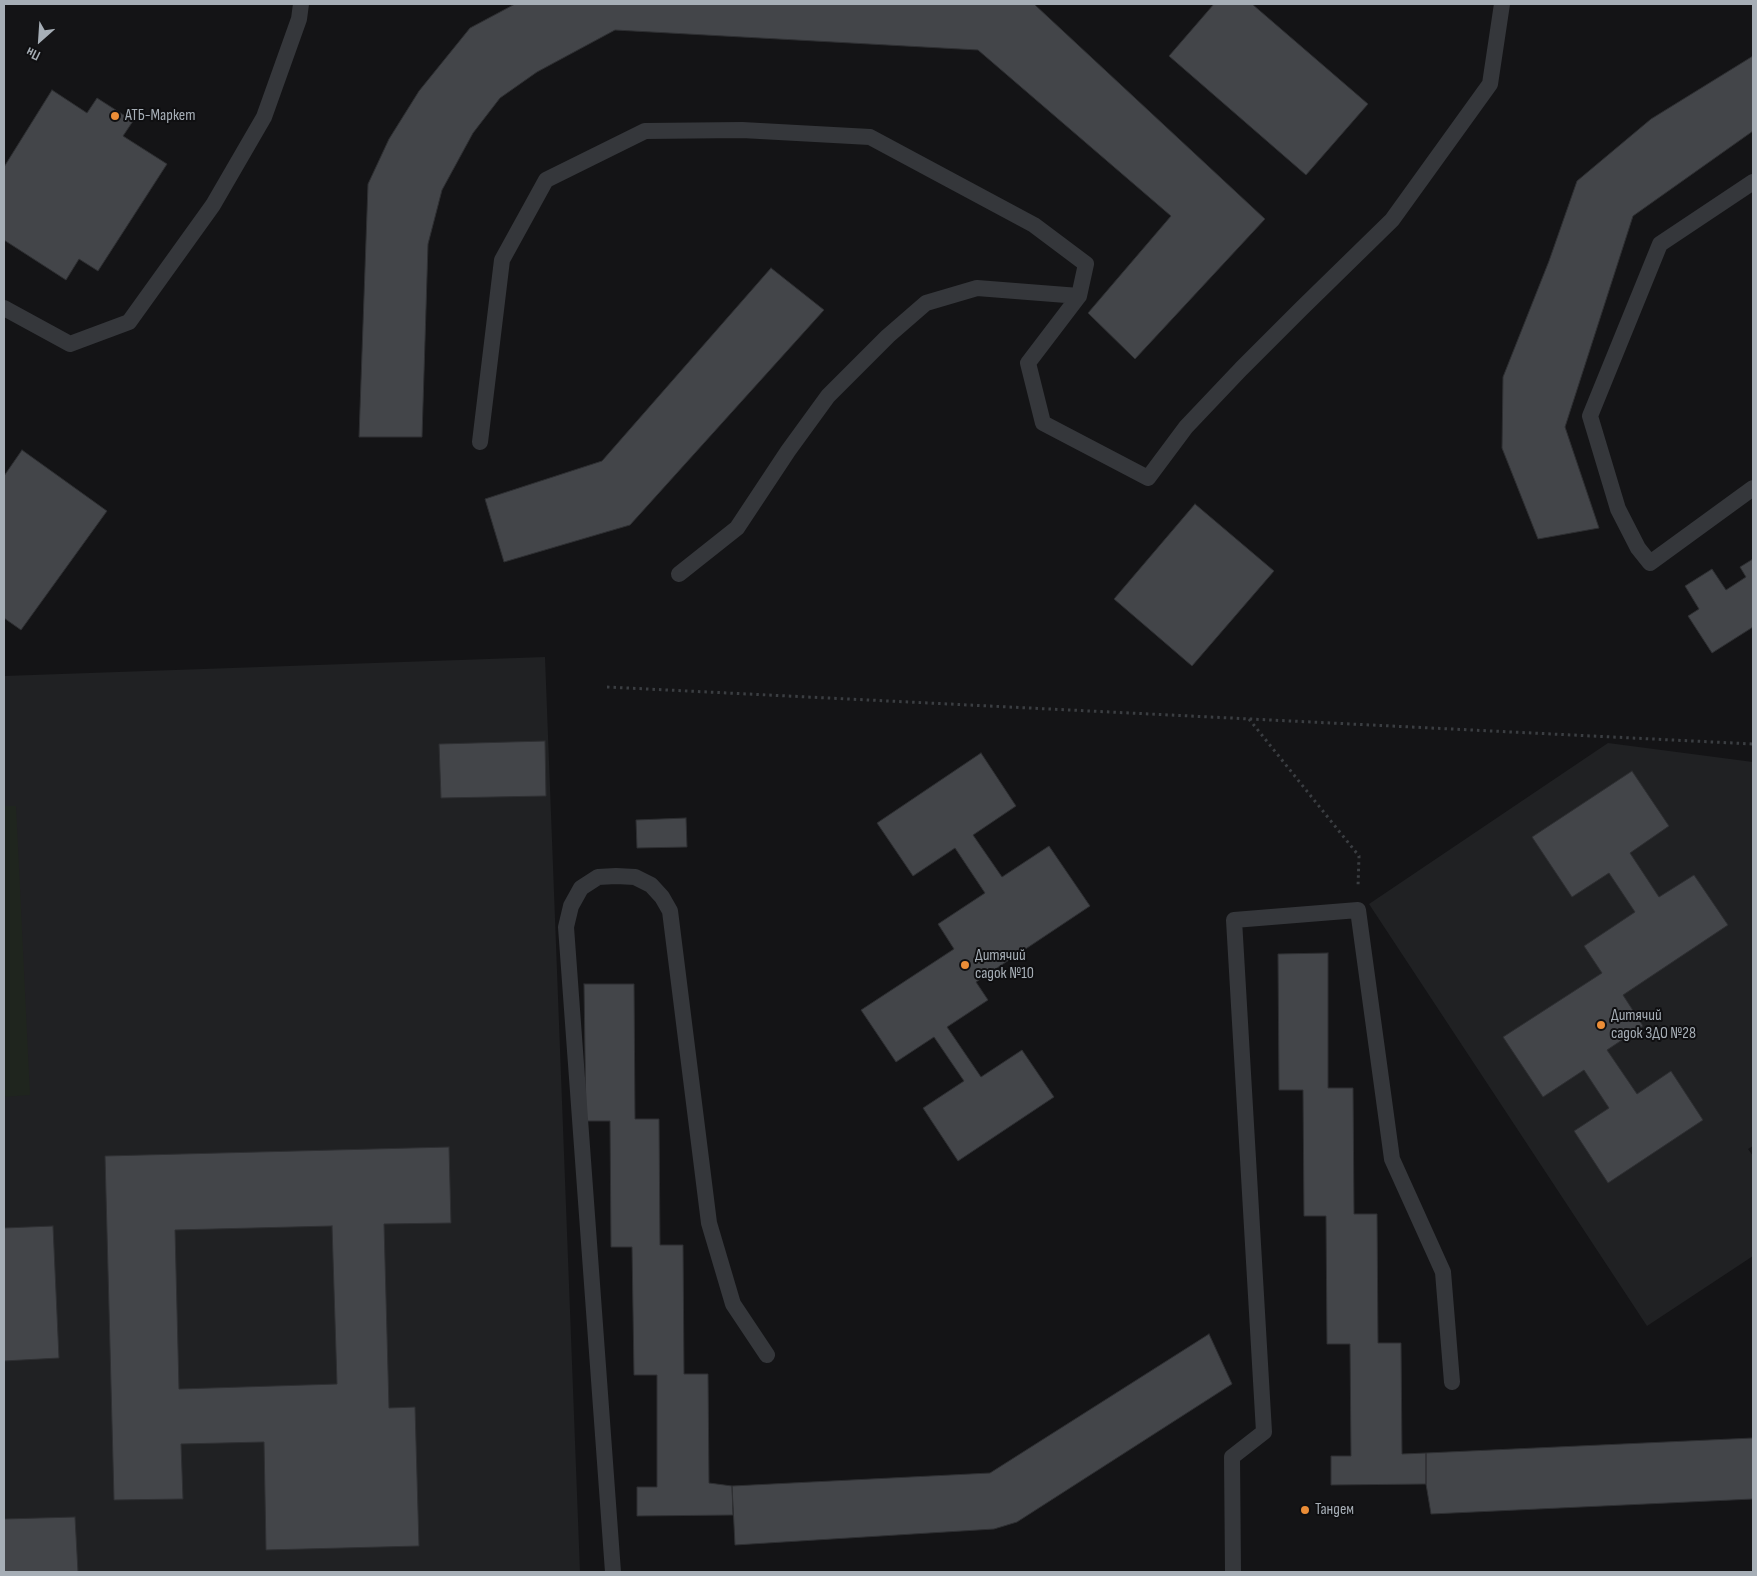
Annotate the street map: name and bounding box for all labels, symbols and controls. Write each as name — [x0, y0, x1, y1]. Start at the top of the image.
north arrow — [15, 15, 65, 65]
text: Пн — [23, 43, 43, 65]
place label: АТБ-Маркет — [125, 106, 195, 126]
marker: АТБ-Маркет — [109, 110, 121, 122]
place label: Дитячий садок №10 — [975, 946, 1034, 984]
marker: Дитячий садок №10 — [959, 959, 971, 971]
place label: Дитячий садок ЗДО №28 — [1611, 1006, 1696, 1044]
marker: Дитячий садок ЗДО №28 — [1595, 1019, 1607, 1031]
place label: Тандем — [1315, 1500, 1354, 1520]
marker: Тандем — [1299, 1504, 1311, 1516]

